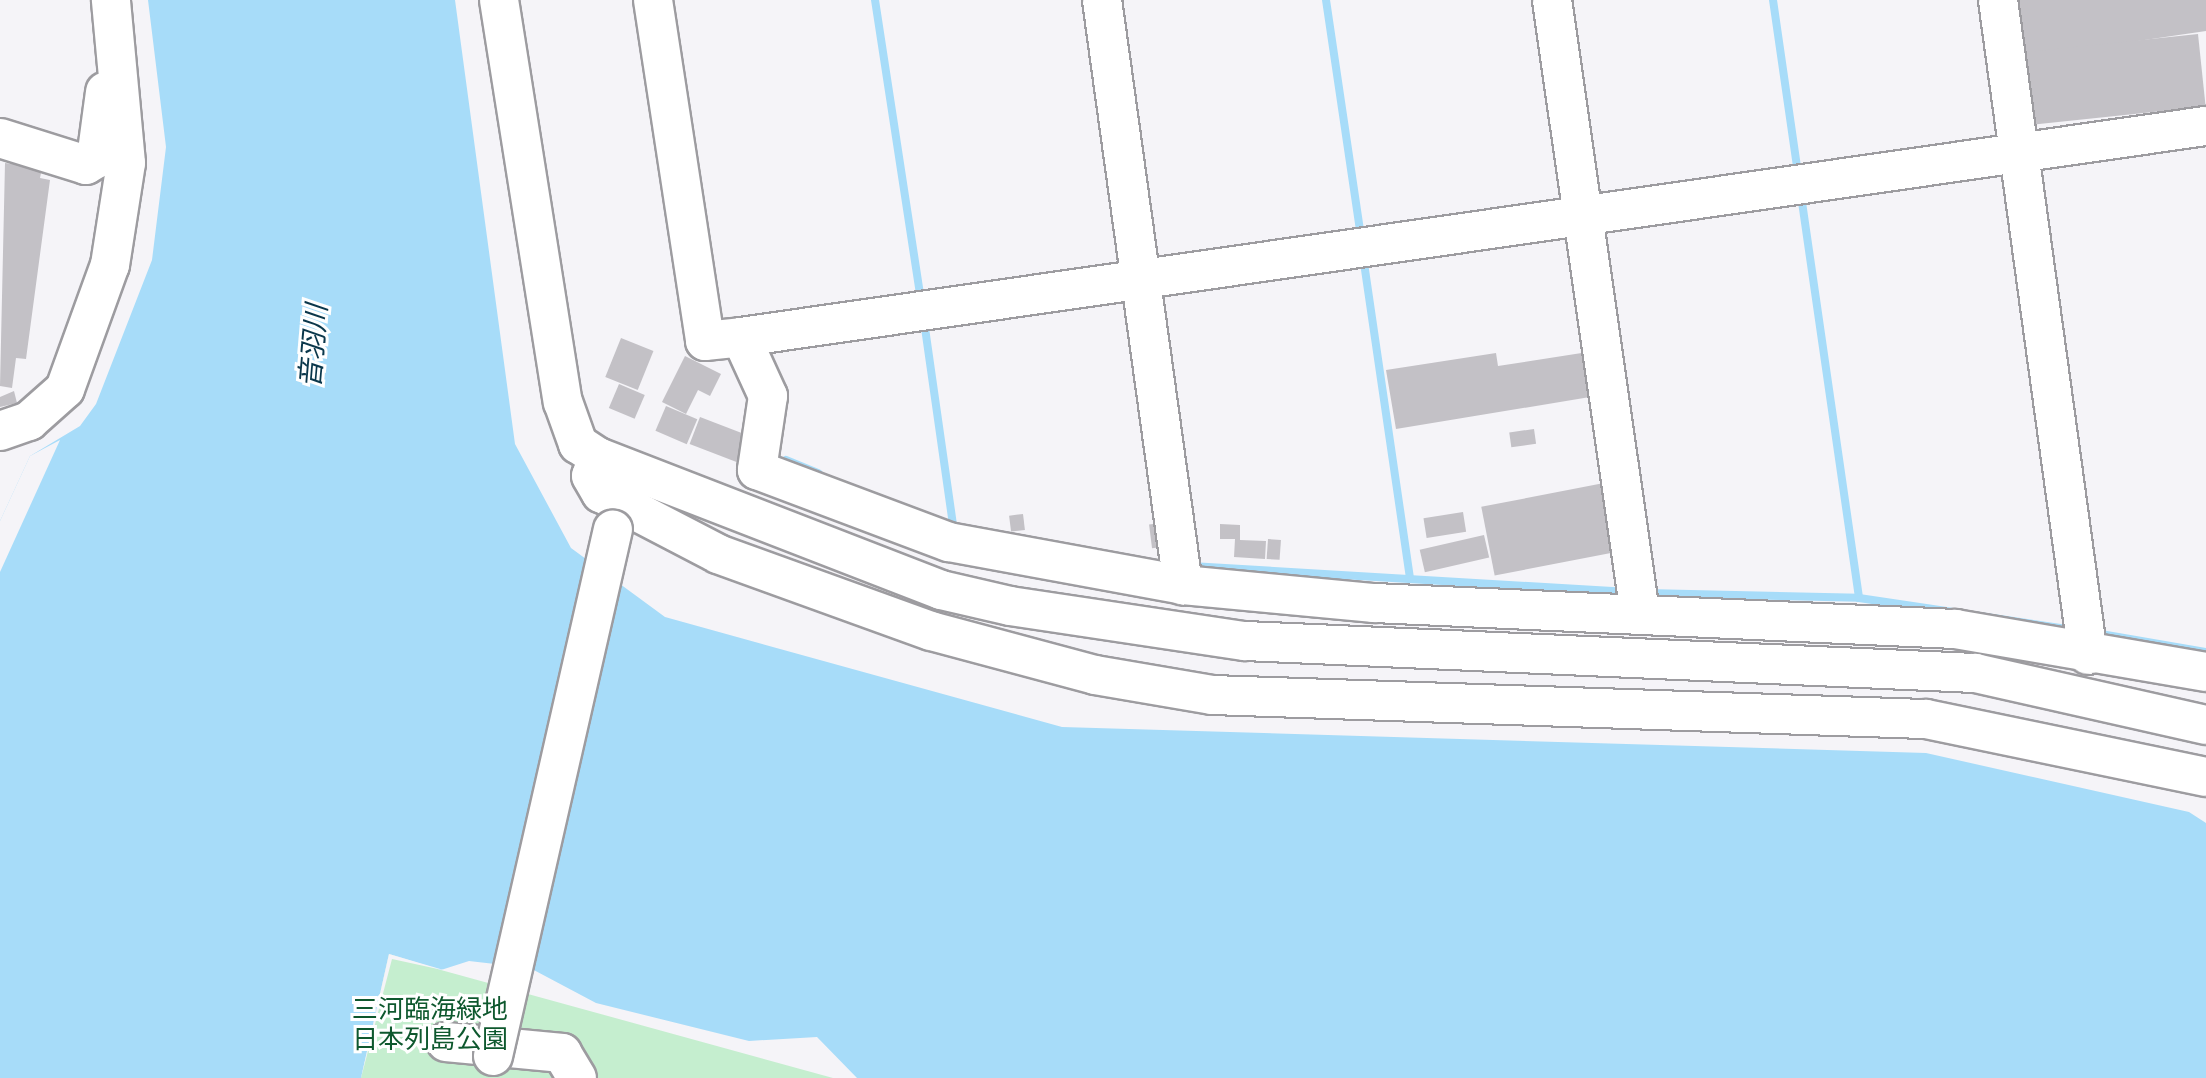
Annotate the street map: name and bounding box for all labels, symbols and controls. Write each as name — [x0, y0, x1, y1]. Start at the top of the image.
water label: 音羽川 — [292, 303, 332, 389]
park label: 三河臨海緑地 日本列島公園 — [352, 992, 508, 1054]

